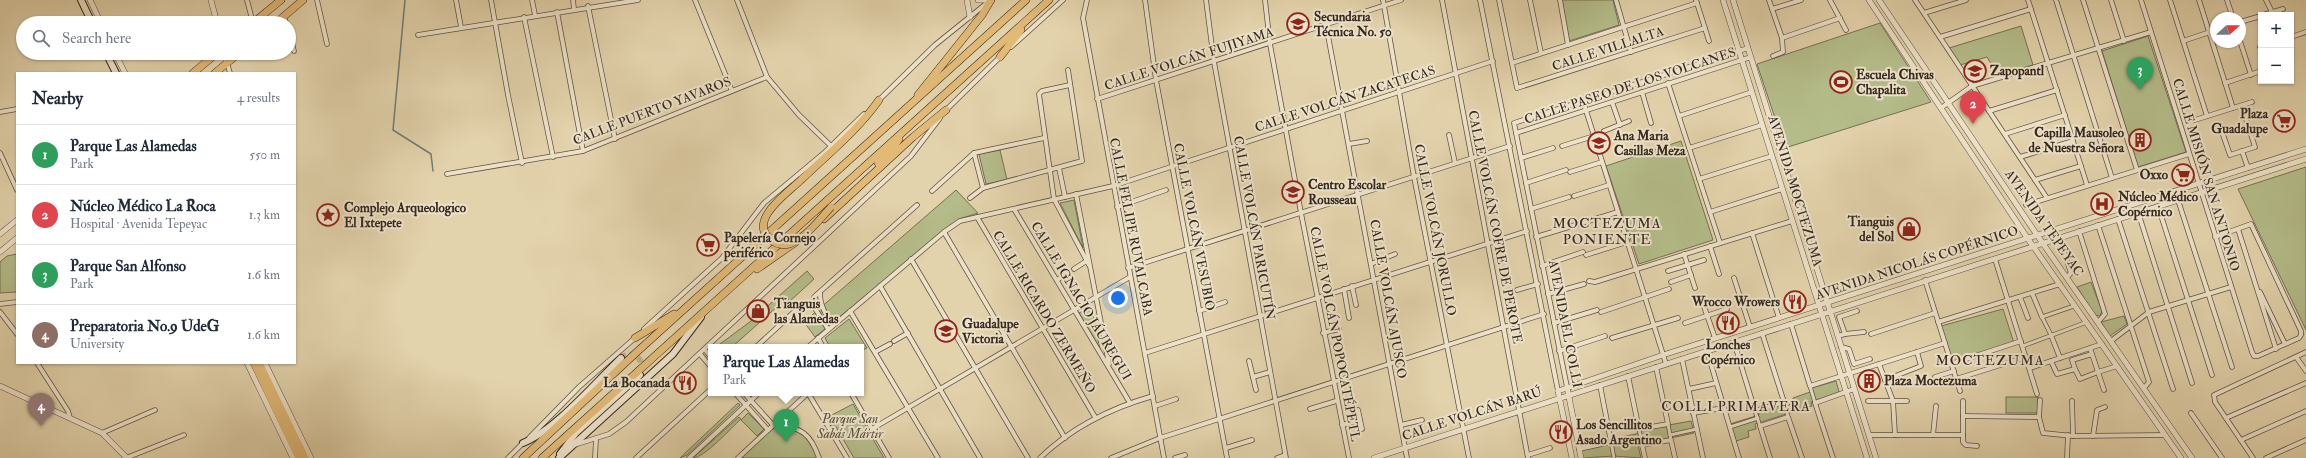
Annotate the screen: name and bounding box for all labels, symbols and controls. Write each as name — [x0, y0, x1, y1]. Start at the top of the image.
place label: Secundaria Técnica No. 50 — [1313, 9, 1392, 40]
school or university icon: Secundaria Técnica No. 50 — [1285, 11, 1311, 37]
north arrow — [2210, 12, 2246, 48]
map controls — [2258, 12, 2294, 84]
button: + — [2258, 12, 2294, 48]
search box — [16, 16, 296, 60]
street label: CALLE VOLCÁN FUJIYAMA — [1102, 23, 1276, 94]
street label: CALLE VILLALTA — [1550, 23, 1667, 75]
icon: search — [30, 27, 52, 49]
text: Search here — [62, 29, 131, 48]
street label: CALLE PASEO DE LOS VOLCANES — [1522, 44, 1738, 128]
button: − — [2258, 48, 2294, 84]
pin: 3 — [2127, 57, 2153, 90]
school or university icon: Zapopantl — [1962, 58, 1988, 84]
street label: CALLE VOLCÁN ZACATECAS — [1252, 61, 1437, 136]
place label: Zapopantl — [1990, 63, 2045, 80]
place label: Escuela Chivas Chapalita — [1856, 67, 1934, 99]
sports icon: Escuela Chivas Chapalita — [1828, 69, 1854, 95]
street label: CALLE PUERTO YAVAROS — [571, 73, 733, 149]
street label: CALLE MISIÓN SAN ANTONIO — [2169, 76, 2244, 273]
text: Nearby — [32, 88, 83, 109]
text: 4 results — [237, 90, 280, 106]
pin: 2 — [1960, 91, 1986, 124]
place label: Plaza Guadalupe — [2211, 106, 2269, 138]
supermarket icon: Plaza Guadalupe — [2271, 108, 2297, 134]
street label: CALLE VOLCÁN COFRE DE PEROTE — [1464, 109, 1526, 345]
street label: AVENIDA MOCTEZUMA — [1764, 112, 1826, 269]
place label: Capilla Mausoleo de Nuestra Señora — [2029, 125, 2125, 156]
building icon: Capilla Mausoleo de Nuestra Señora — [2127, 127, 2153, 153]
place label: Ana Maria Casillas Meza — [1613, 128, 1686, 159]
school or university icon: Ana Maria Casillas Meza — [1586, 130, 1612, 156]
street label: CALLE VOLCÁN PARICUTÍN — [1230, 135, 1279, 322]
text: Parque Las Alamedas — [70, 137, 197, 156]
street label: CALLE FELIPE RUVALCABA — [1106, 137, 1156, 318]
street label: CALLE VOLCÁN VESUBIO — [1170, 142, 1219, 312]
street label: CALLE VOLCÁN JORULLO — [1410, 143, 1460, 317]
text: 1 — [43, 147, 47, 163]
text: 550 m — [249, 147, 280, 163]
text: Park — [70, 156, 94, 172]
supermarket icon: Oxxo — [2170, 162, 2196, 188]
street label: AVENIDA TEPEYAC — [2001, 166, 2087, 279]
place label: Oxxo — [2140, 167, 2169, 183]
place label: Centro Escolar Rousseau — [1308, 177, 1387, 208]
school or university icon: Centro Escolar Rousseau — [1280, 179, 1306, 205]
place label: Núcleo Médico Copérnico — [2117, 189, 2199, 221]
hospital icon: Núcleo Médico Copérnico — [2089, 191, 2115, 217]
text: Núcleo Médico La Roca — [70, 197, 216, 216]
place label: Complejo Arqueologico El Ixtepete — [344, 200, 467, 232]
place icon: Complejo Arqueologico El Ixtepete — [315, 202, 341, 228]
text: 2 — [42, 207, 48, 223]
text: 1.3 km — [249, 207, 280, 223]
place label: Tianguis del Sol — [1847, 214, 1895, 245]
district label: MOCTEZUMA PONIENTE — [1552, 215, 1662, 248]
text: Hospital · Avenida Tepeyac — [70, 216, 207, 232]
shop icon: Tianguis del Sol — [1896, 216, 1922, 242]
street label: CALLE IGNACIO JÁUREGUI — [1027, 218, 1136, 383]
street label: CALLE VOLCÁN AJUSCO — [1366, 218, 1411, 380]
street label: AVENIDA NICOLÁS COPÉRNICO — [1812, 222, 2020, 304]
street label: CALLE VOLCÁN POPOCATÉPETL — [1306, 225, 1365, 443]
street label: CALLE RICARDO ZERMEÑO — [989, 227, 1100, 396]
place label: Papelería Cornejo periférico — [723, 230, 817, 262]
supermarket icon: Papelería Cornejo periférico — [695, 232, 721, 258]
text: Parque San Alfonso — [70, 257, 186, 276]
street label: AVENIDA EL COLLI — [1545, 258, 1585, 389]
text: 3 — [43, 267, 48, 283]
text: 1.6 km — [247, 267, 280, 283]
text: Park — [70, 276, 94, 292]
your location — [1108, 288, 1128, 308]
restaurant icon: Wrocco Wrowers — [1782, 289, 1808, 315]
place label: Wrocco Wrowers — [1691, 294, 1781, 310]
place label: Tianguis las Alamedas — [773, 296, 839, 327]
shop icon: Tianguis las Alamedas — [745, 298, 771, 324]
restaurant icon: Lonches Copérnico — [1715, 310, 1741, 336]
place label: Guadalupe Victoria — [961, 316, 1019, 347]
text: Preparatoria No.9 UdeG — [70, 317, 219, 336]
school or university icon: Guadalupe Victoria — [933, 318, 959, 344]
text: 4 — [41, 327, 49, 343]
text: 1.6 km — [247, 327, 280, 343]
text: University — [70, 336, 124, 352]
place label: Lonches Copérnico — [1701, 337, 1756, 369]
popup — [708, 344, 864, 396]
district label: MOCTEZUMA — [1935, 352, 2045, 369]
text: Parque Las Alamedas — [723, 353, 849, 372]
building icon: Plaza Moctezuma — [1856, 368, 1882, 394]
restaurant icon: La Bocanada — [672, 370, 698, 396]
text: Park — [723, 372, 746, 388]
place label: Plaza Moctezuma — [1884, 373, 1977, 389]
place label: La Bocanada — [603, 375, 671, 391]
street label: CALLE VOLCÁN BARÚ — [1400, 383, 1544, 444]
pin: 4 — [28, 393, 54, 426]
district label: COLLI PRIMAVERA — [1661, 398, 1811, 415]
pin: 1 — [773, 409, 799, 442]
park label: Parque San Sabás Mártir — [816, 411, 884, 442]
place label: Los Sencillitos Asado Argentino — [1575, 417, 1662, 449]
restaurant icon: Los Sencillitos Asado Argentino — [1548, 419, 1574, 445]

